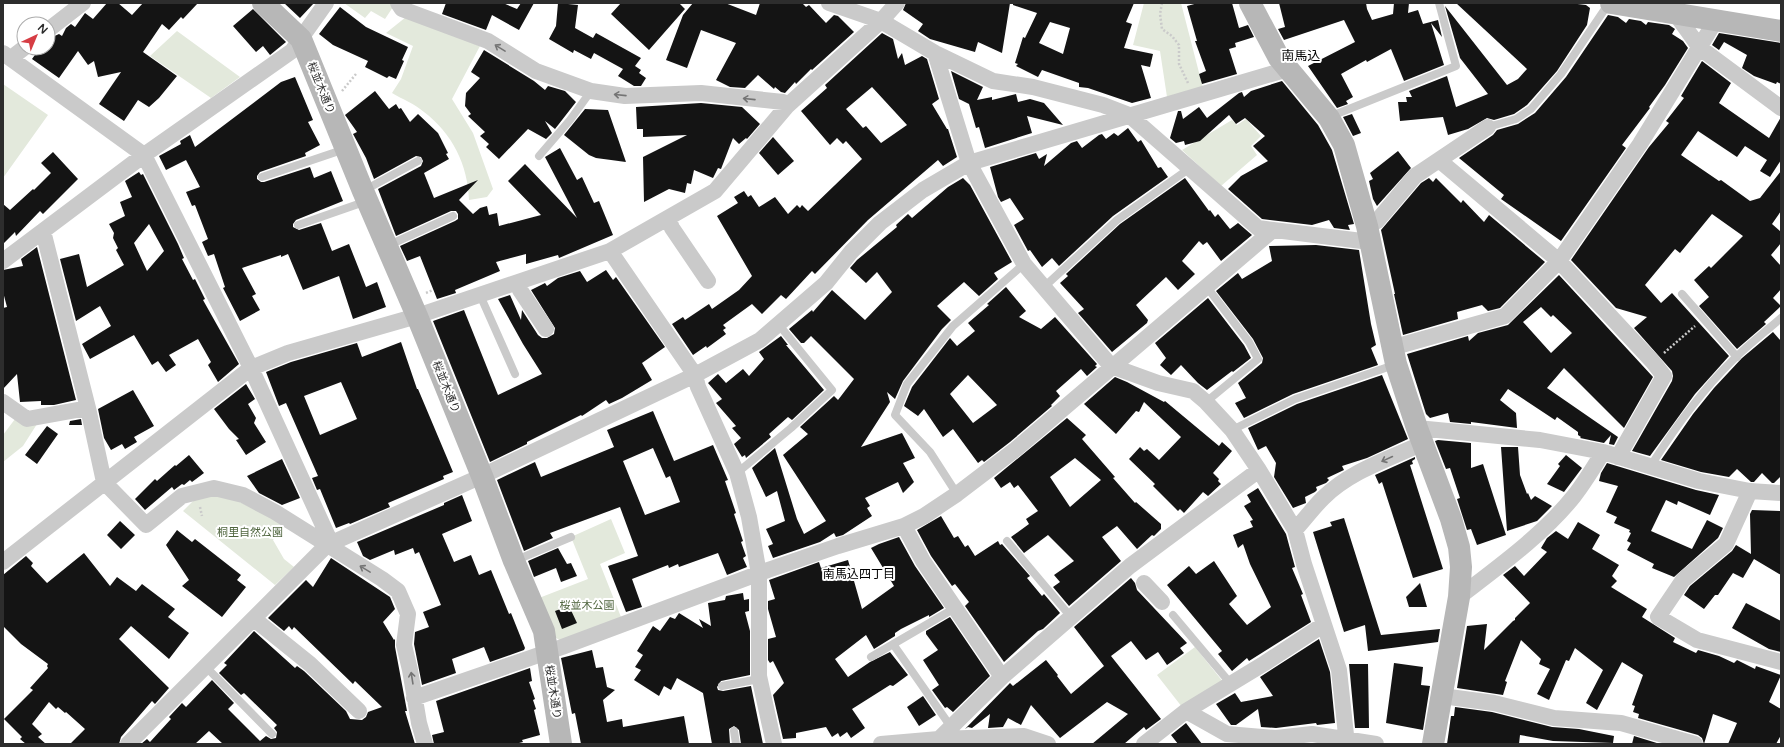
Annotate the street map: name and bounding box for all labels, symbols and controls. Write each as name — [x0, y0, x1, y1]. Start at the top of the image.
north arrow — [16, 16, 56, 56]
text: N — [35, 21, 50, 37]
one-way arrow — [494, 44, 506, 52]
district label: 南馬込 — [1281, 48, 1321, 64]
street label: 桜並木通り — [305, 60, 337, 116]
one-way arrow — [614, 92, 627, 99]
one-way arrow — [743, 95, 756, 102]
street label: 桜並木通り — [430, 359, 462, 415]
one-way arrow — [1382, 456, 1394, 464]
park label: 桐里自然公園 — [217, 526, 283, 539]
one-way arrow — [359, 564, 371, 572]
district label: 南馬込四丁目 — [823, 567, 895, 581]
park label: 桜並木公園 — [560, 599, 615, 612]
street label: 桜並木通り — [542, 664, 564, 720]
one-way arrow — [408, 672, 416, 685]

